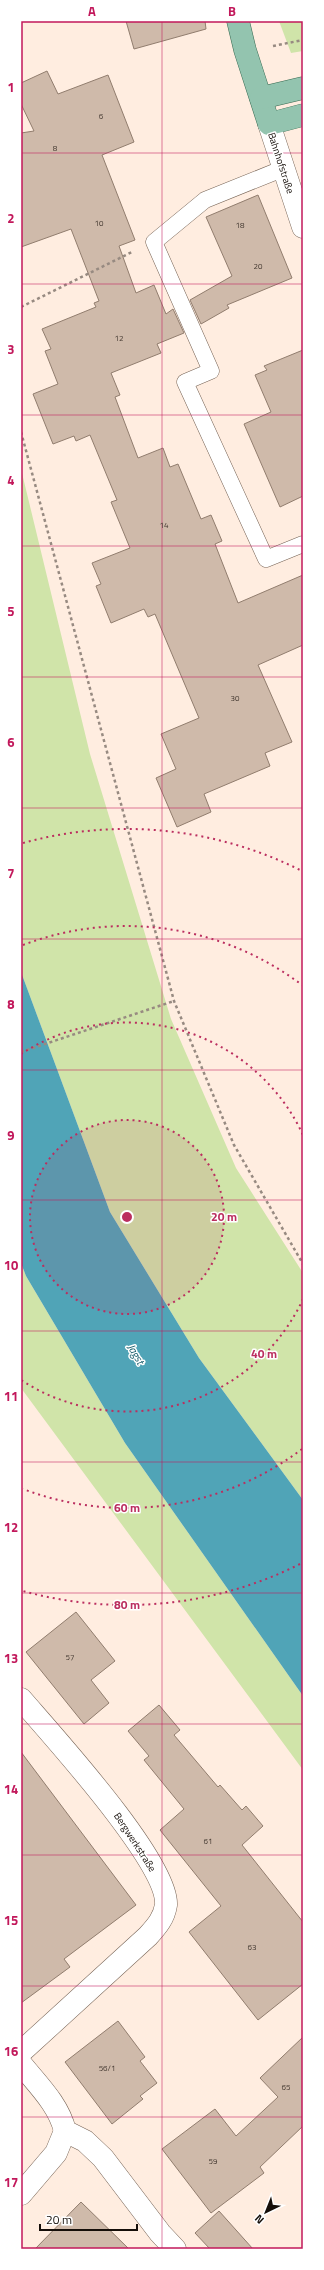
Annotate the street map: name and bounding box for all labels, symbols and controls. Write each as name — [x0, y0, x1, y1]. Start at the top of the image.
text: A — [88, 1, 96, 21]
text: B — [228, 1, 236, 21]
text: 1 — [7, 77, 15, 97]
house number: 6 — [99, 110, 104, 122]
street label: Bahnhofstraße — [264, 131, 298, 195]
house number: 8 — [53, 142, 58, 154]
text: 2 — [7, 208, 15, 228]
house number: 10 — [95, 217, 104, 229]
house number: 18 — [236, 219, 245, 231]
house number: 20 — [254, 260, 263, 272]
house number: 12 — [115, 332, 123, 344]
text: 3 — [7, 339, 15, 359]
text: 4 — [7, 470, 15, 490]
house number: 14 — [160, 519, 169, 531]
text: 5 — [7, 601, 15, 621]
house number: 30 — [231, 692, 240, 704]
text: 6 — [7, 732, 15, 752]
text: 7 — [7, 863, 15, 883]
text: 8 — [7, 994, 15, 1014]
text: 9 — [7, 1125, 15, 1145]
text: 20 m — [211, 1207, 237, 1226]
centre of rings — [120, 1210, 134, 1224]
text: 10 — [4, 1255, 18, 1275]
water label: Jagst — [124, 1341, 149, 1369]
text: 40 m — [251, 1344, 277, 1363]
text: 11 — [4, 1386, 18, 1406]
text: 60 m — [114, 1498, 140, 1517]
text: 12 — [4, 1517, 18, 1537]
text: 80 m — [114, 1595, 140, 1614]
text: 13 — [4, 1648, 18, 1668]
house number: 57 — [66, 1651, 74, 1663]
text: 14 — [4, 1779, 18, 1799]
street label: Bergwerkstraße — [110, 1809, 160, 1875]
house number: 61 — [204, 1835, 212, 1847]
text: 15 — [4, 1910, 18, 1930]
house number: 63 — [248, 1941, 256, 1953]
text: 16 — [4, 2041, 18, 2061]
house number: 56/1 — [99, 2062, 115, 2074]
house number: 65 — [282, 2081, 291, 2093]
house number: 59 — [209, 2155, 218, 2167]
text: 17 — [4, 2172, 18, 2192]
north arrow — [246, 2192, 286, 2232]
scale bar — [40, 2206, 137, 2232]
text: 20 m — [46, 2210, 72, 2229]
text: N — [251, 2211, 267, 2228]

